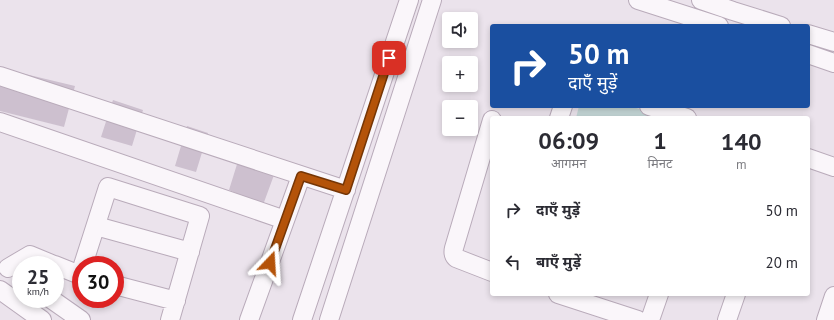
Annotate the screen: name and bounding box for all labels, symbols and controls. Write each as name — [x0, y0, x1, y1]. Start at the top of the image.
map controls — [442, 12, 478, 136]
button: sound — [442, 12, 478, 48]
text: 50 m — [568, 35, 629, 72]
icon: right — [502, 40, 554, 92]
pin — [372, 41, 406, 75]
icon: arrive — [378, 47, 400, 69]
button: + — [442, 56, 478, 92]
text: दाएँ मुड़ें — [568, 71, 617, 94]
button: − — [442, 100, 478, 136]
text: 06:09 — [538, 125, 599, 156]
text: 1 — [653, 125, 667, 156]
text: 140 — [721, 126, 762, 157]
text: आगमन — [551, 155, 587, 172]
text: मिनट — [648, 155, 672, 172]
text: m — [736, 156, 746, 173]
icon: right — [502, 199, 524, 221]
text: दाएँ मुड़ें — [536, 200, 580, 219]
text: 50 m — [765, 201, 798, 220]
position arrow — [249, 242, 291, 284]
icon: left — [502, 251, 524, 273]
text: बाएँ मुड़ें — [536, 252, 581, 271]
text: 20 m — [765, 253, 798, 272]
speed limit sign: 30 — [72, 256, 124, 308]
text: 25 — [27, 264, 49, 290]
text: km/h — [27, 285, 49, 298]

